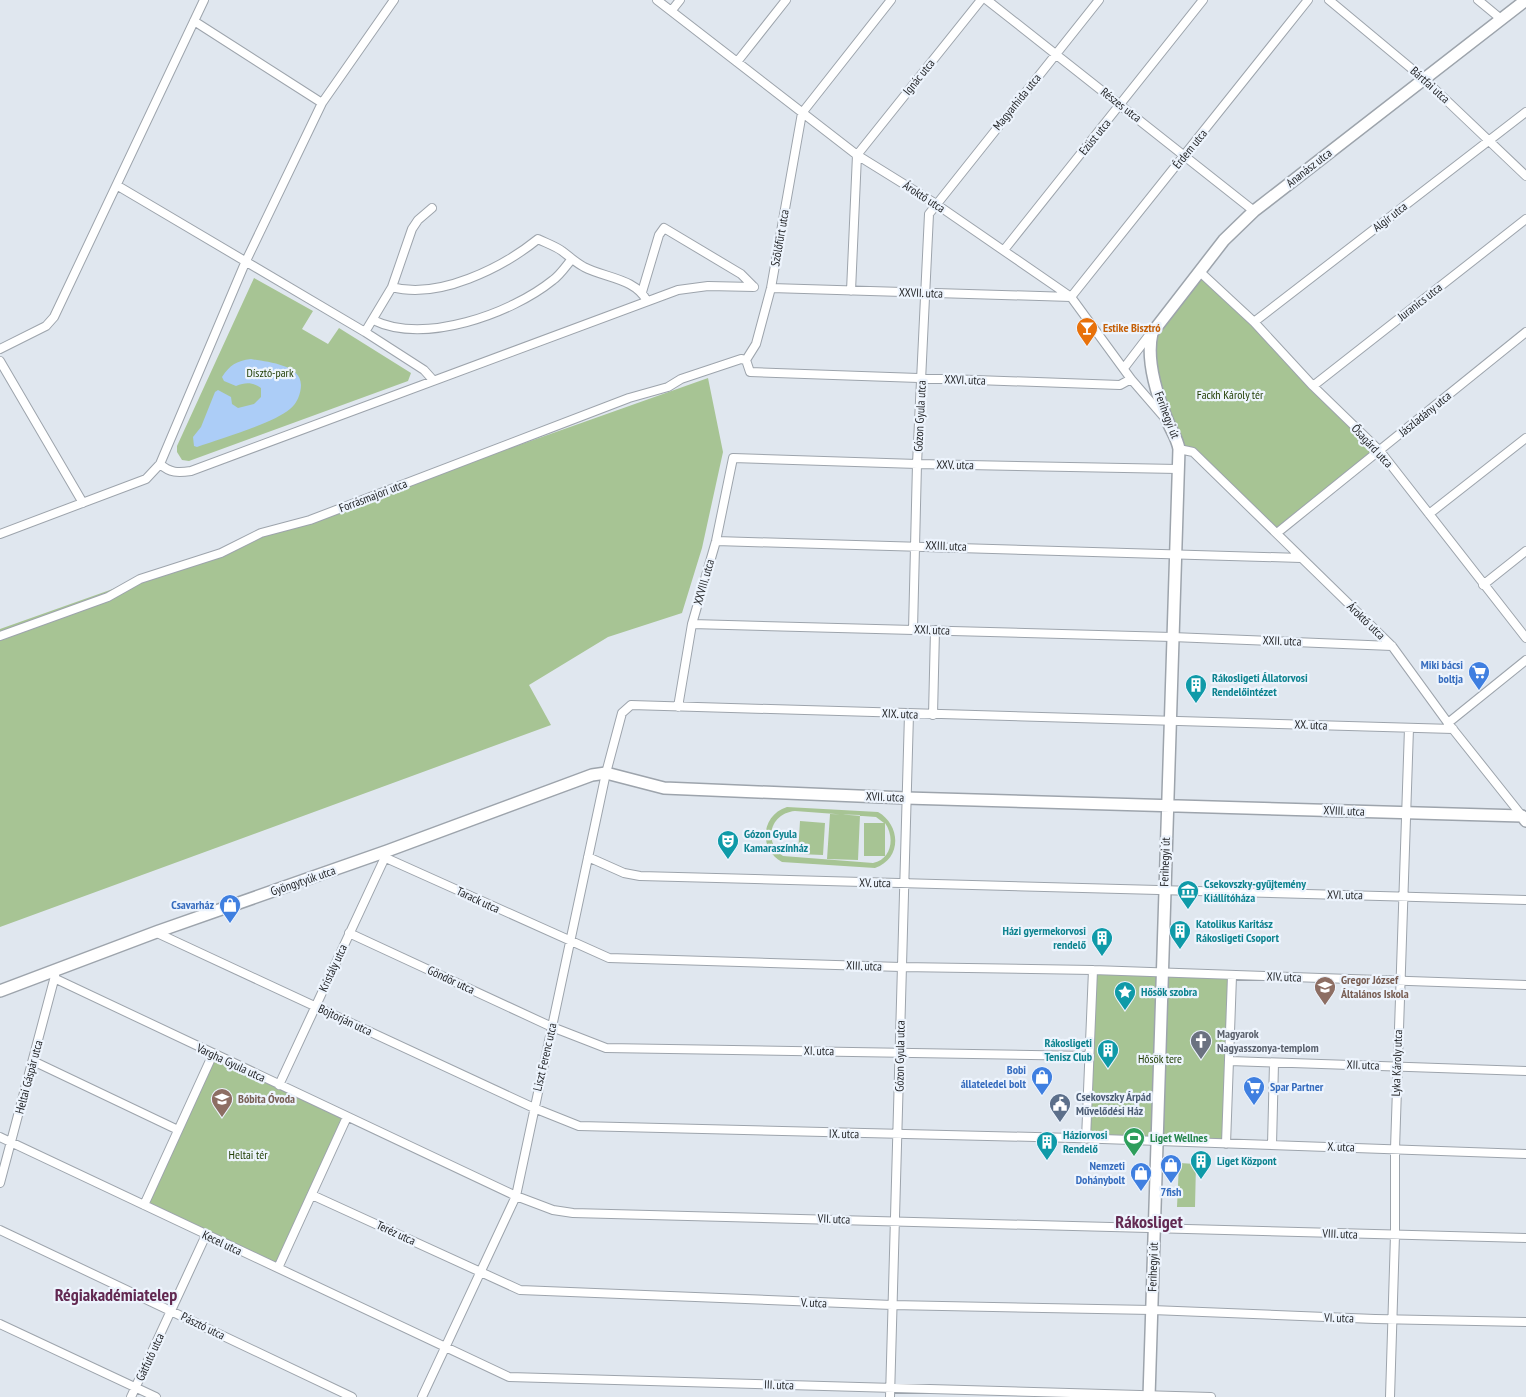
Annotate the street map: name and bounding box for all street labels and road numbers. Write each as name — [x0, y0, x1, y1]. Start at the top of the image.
street label: Ignác utca — [900, 55, 938, 98]
street label: Bártfai utca — [1408, 63, 1453, 106]
street label: Magyarhida utca — [989, 70, 1044, 133]
street label: Részes utca — [1098, 84, 1145, 125]
street label: Ezüst utca — [1076, 115, 1114, 158]
street label: Érdem utca — [1169, 126, 1210, 171]
street label: Ananász utca — [1283, 145, 1335, 190]
street label: Ároktő utca — [900, 177, 948, 216]
street label: Algír utca — [1369, 198, 1410, 235]
street label: Szőlőfürt utca — [767, 208, 792, 268]
street label: Juranics utca — [1394, 279, 1445, 324]
street label: XXVII. utca — [899, 284, 944, 301]
street label: XXVI. utca — [944, 371, 986, 388]
street label: Gózon Gyula utca — [910, 380, 929, 452]
street label: Jászladány utca — [1395, 388, 1454, 440]
street label: Ferihegyi út — [1152, 389, 1184, 441]
street label: Ősagárd utca — [1348, 421, 1396, 471]
street label: XXV. utca — [936, 457, 974, 472]
street label: Forrásmajori utca — [337, 476, 409, 515]
street label: XXIII. utca — [925, 537, 967, 554]
street label: XXVIII. utca — [690, 557, 717, 606]
street label: Ároktő utca — [1344, 599, 1389, 643]
street label: XXI. utca — [914, 621, 950, 638]
street label: XXII. utca — [1262, 632, 1302, 649]
street label: XIX. utca — [882, 705, 919, 722]
street label: XX. utca — [1294, 716, 1328, 733]
street label: XVII. utca — [866, 788, 905, 805]
street label: XVIII. utca — [1323, 802, 1365, 819]
street label: Ferihegyi út — [1156, 836, 1173, 887]
street label: Gyöngytyúk utca — [268, 862, 338, 899]
street label: XV. utca — [859, 875, 891, 890]
street label: Tarack utca — [454, 883, 502, 916]
street label: XVI. utca — [1327, 887, 1363, 902]
street label: Kristály utca — [315, 941, 350, 994]
street label: XIII. utca — [846, 957, 882, 974]
street label: Göndör utca — [425, 962, 477, 997]
street label: XIV. utca — [1266, 968, 1302, 985]
street label: Bojtorján utca — [316, 1001, 375, 1039]
street label: Gózon Gyula utca — [891, 1020, 908, 1092]
street label: Liszt Ferenc utca — [529, 1021, 560, 1092]
street label: Lyka Károly utca — [1388, 1029, 1405, 1097]
street label: Heltai Gáspár utca — [11, 1038, 46, 1115]
street label: Vargha Gyula utca — [194, 1040, 268, 1085]
street label: XI. utca — [804, 1043, 834, 1058]
street label: XII. utca — [1346, 1056, 1380, 1073]
street label: IX. utca — [829, 1126, 859, 1141]
street label: X. utca — [1327, 1139, 1355, 1154]
street label: VII. utca — [817, 1210, 851, 1227]
street label: Teréz utca — [374, 1217, 418, 1248]
street label: VIII. utca — [1321, 1225, 1358, 1242]
street label: Kecel utca — [200, 1227, 245, 1258]
street label: Ferihegyi út — [1144, 1241, 1161, 1292]
street label: V. utca — [800, 1295, 827, 1310]
street label: Pásztó utca — [179, 1309, 228, 1343]
street label: VI. utca — [1323, 1309, 1354, 1326]
street label: Gátfutó utca — [132, 1330, 167, 1383]
street label: III. utca — [764, 1376, 794, 1393]

